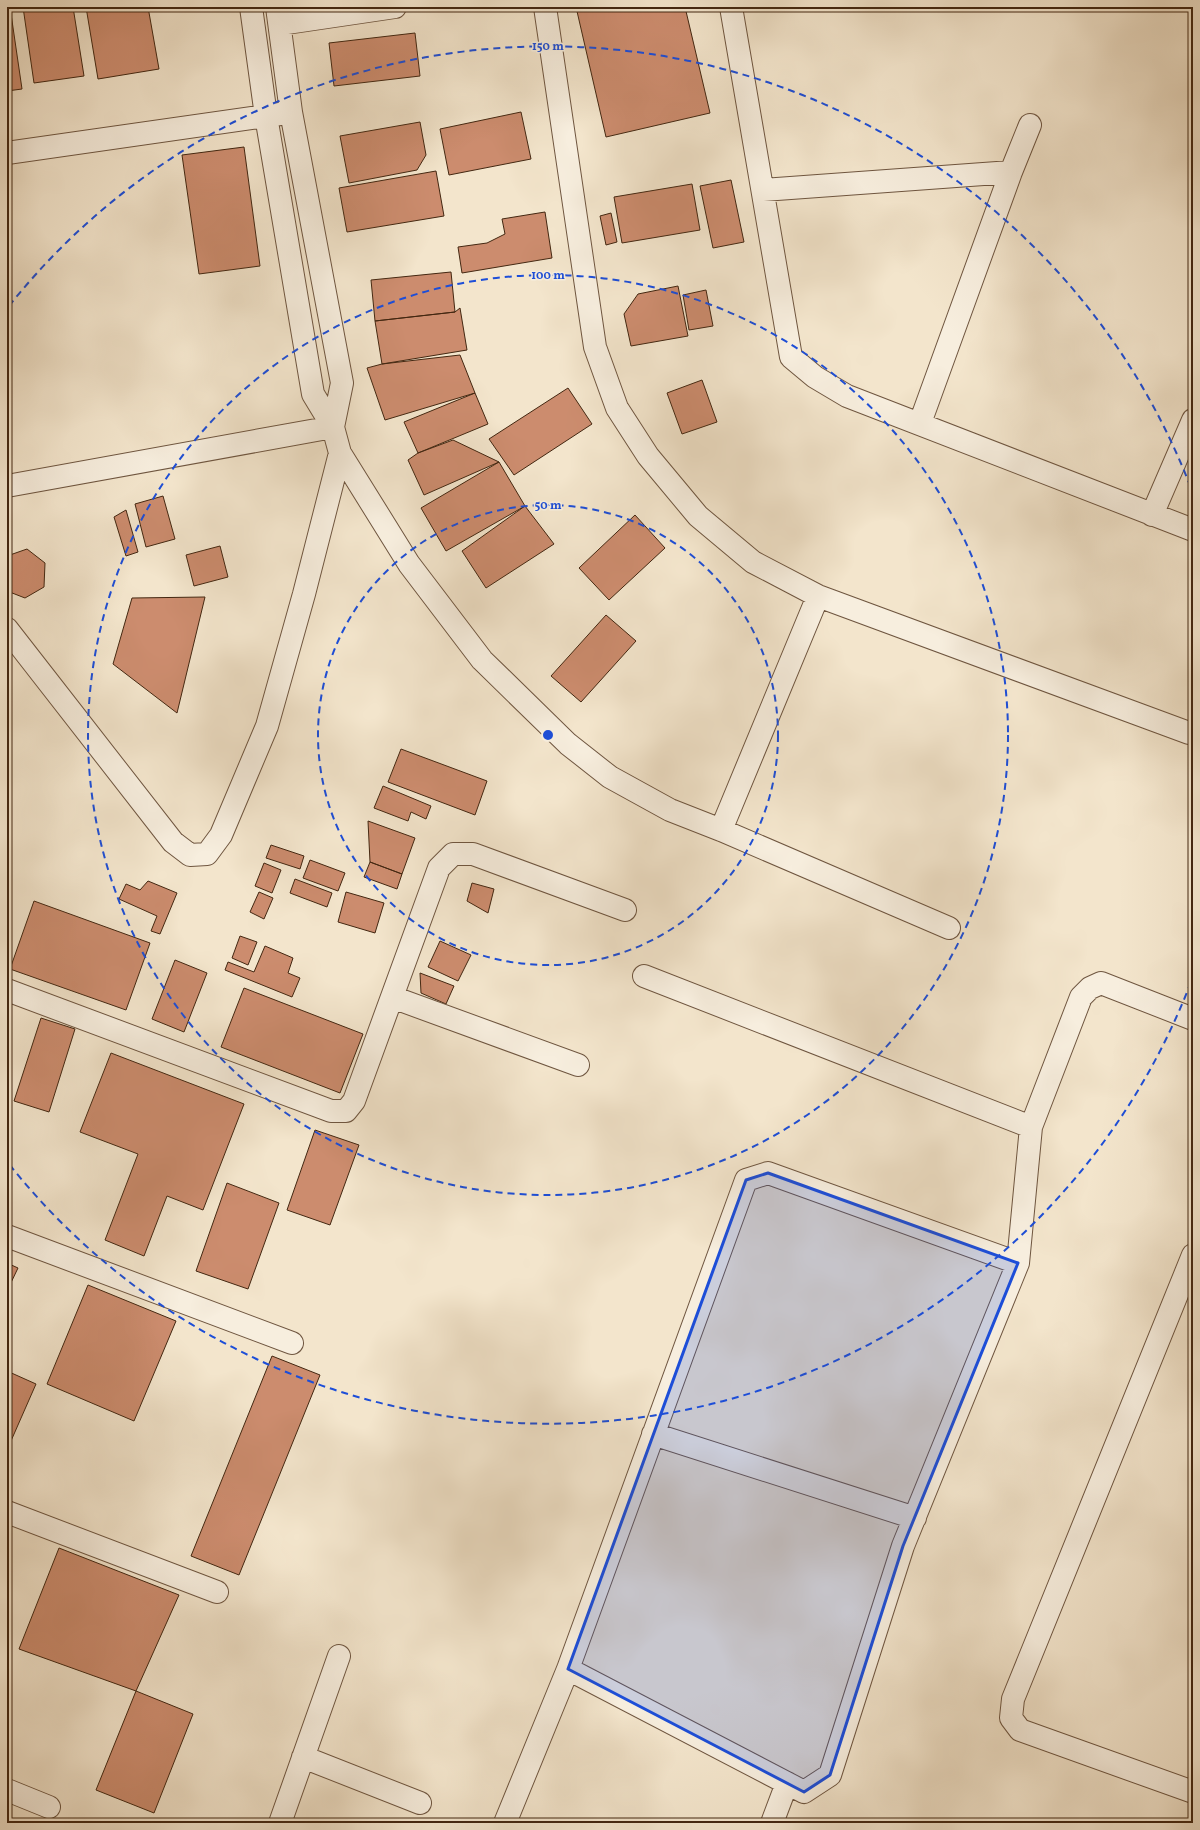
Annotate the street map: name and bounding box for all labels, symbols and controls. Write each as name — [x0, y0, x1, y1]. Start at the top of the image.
text: 150 m — [532, 39, 564, 55]
text: 100 m — [531, 268, 565, 284]
text: 50 m — [534, 498, 562, 514]
centre of rings — [541, 728, 555, 742]

